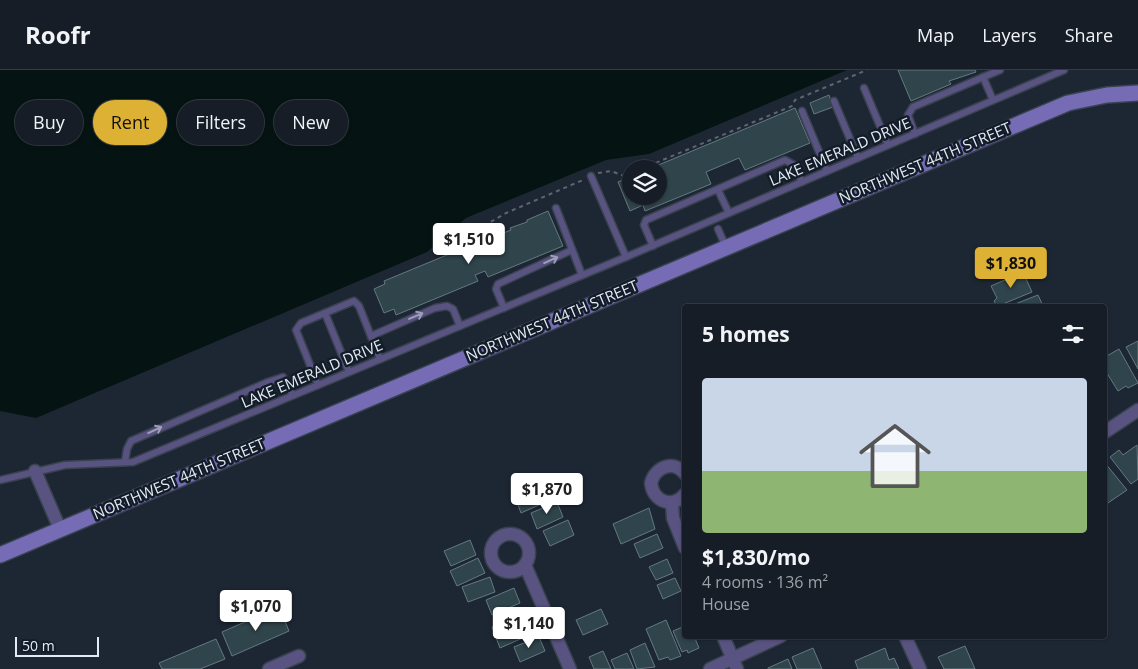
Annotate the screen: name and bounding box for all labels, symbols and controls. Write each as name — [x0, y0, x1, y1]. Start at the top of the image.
text: Roofr — [25, 18, 91, 51]
text: Map — [917, 23, 954, 47]
text: Layers — [982, 23, 1037, 47]
text: Share — [1065, 23, 1113, 47]
chip: Buy — [15, 100, 83, 145]
chip: Rent — [93, 100, 167, 145]
chip: Filters — [177, 100, 264, 145]
chip: New — [274, 100, 348, 145]
street label: LAKE EMERALD DRIVE — [766, 112, 913, 190]
street label: NORTHWEST 44TH STREET — [835, 116, 1014, 207]
map controls — [622, 160, 667, 205]
button: layers — [622, 160, 667, 205]
pin: $1,510 — [428, 222, 510, 265]
text: $1,510 — [444, 228, 494, 250]
pin: $1,830 — [970, 246, 1052, 289]
text: $1,830 — [986, 252, 1036, 274]
one-way arrow — [543, 254, 558, 264]
street label: NORTHWEST 44TH STREET — [462, 274, 641, 365]
one-way arrow — [408, 311, 423, 321]
text: 5 homes — [702, 320, 790, 348]
icon: filters — [1059, 320, 1087, 348]
street label: LAKE EMERALD DRIVE — [238, 334, 385, 412]
icon: home — [850, 411, 940, 501]
one-way arrow — [147, 425, 162, 435]
street label: NORTHWEST 44TH STREET — [89, 432, 268, 523]
pin: $1,870 — [506, 472, 588, 515]
text: $1,870 — [522, 478, 572, 500]
text: $1,830/mo — [702, 543, 810, 571]
text: 4 rooms · 136 m² — [702, 571, 828, 593]
pin: $1,070 — [215, 590, 297, 632]
text: House — [702, 593, 750, 615]
text: $1,070 — [231, 595, 281, 617]
pin: $1,140 — [488, 606, 570, 649]
text: $1,140 — [504, 612, 554, 634]
scale bar — [15, 634, 99, 657]
text: 50 m — [22, 636, 55, 655]

